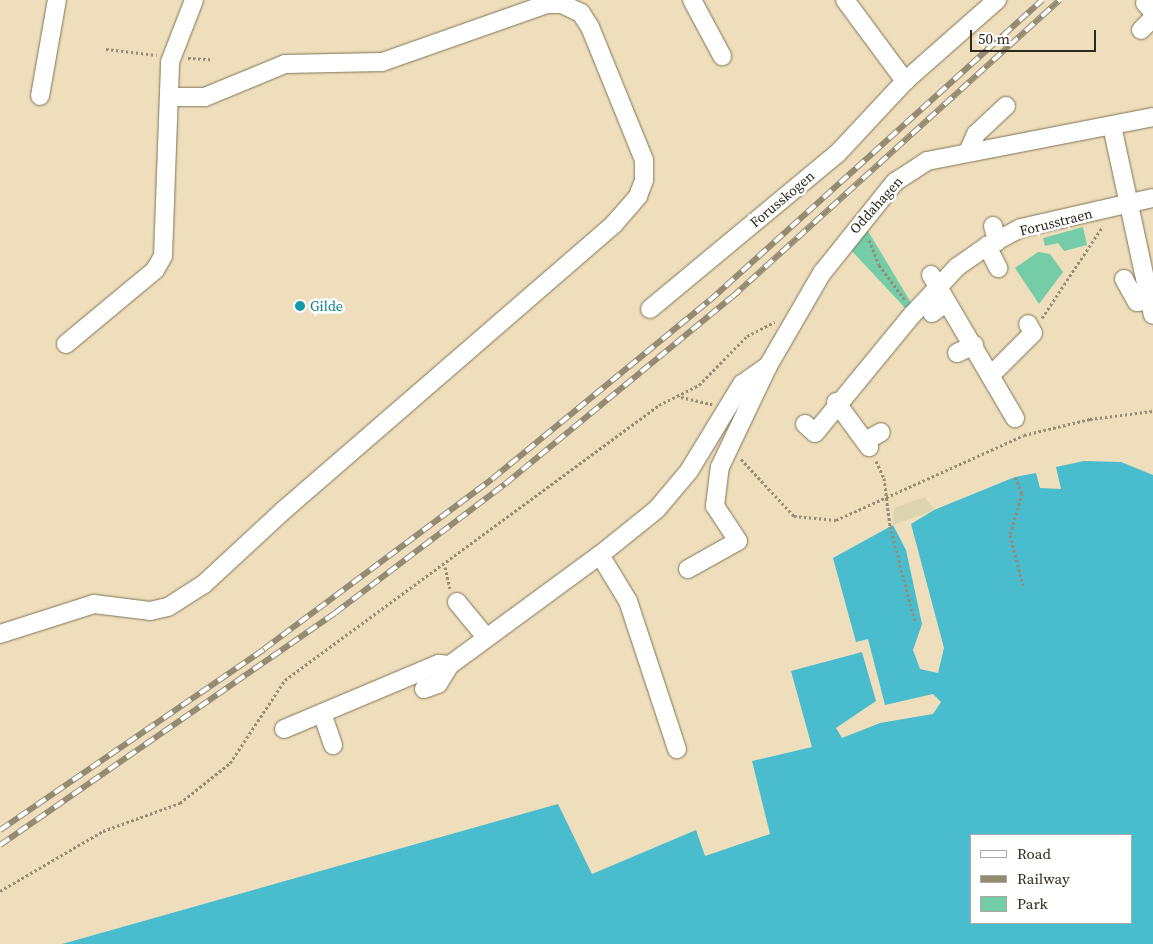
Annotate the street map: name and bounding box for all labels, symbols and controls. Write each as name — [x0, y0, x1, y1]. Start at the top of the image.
scale bar — [973, 20, 1099, 52]
text: 50 m — [978, 28, 1010, 49]
street label: Forusskogen — [746, 167, 818, 231]
street label: Oddahagen — [846, 173, 906, 237]
street label: Forusstraen — [1018, 205, 1094, 239]
place label: Gilde — [310, 298, 343, 314]
marker: Gilde — [294, 300, 306, 312]
legend — [970, 834, 1133, 924]
text: Road — [1017, 843, 1051, 864]
text: Railway — [1017, 868, 1070, 889]
text: Park — [1017, 893, 1048, 914]

